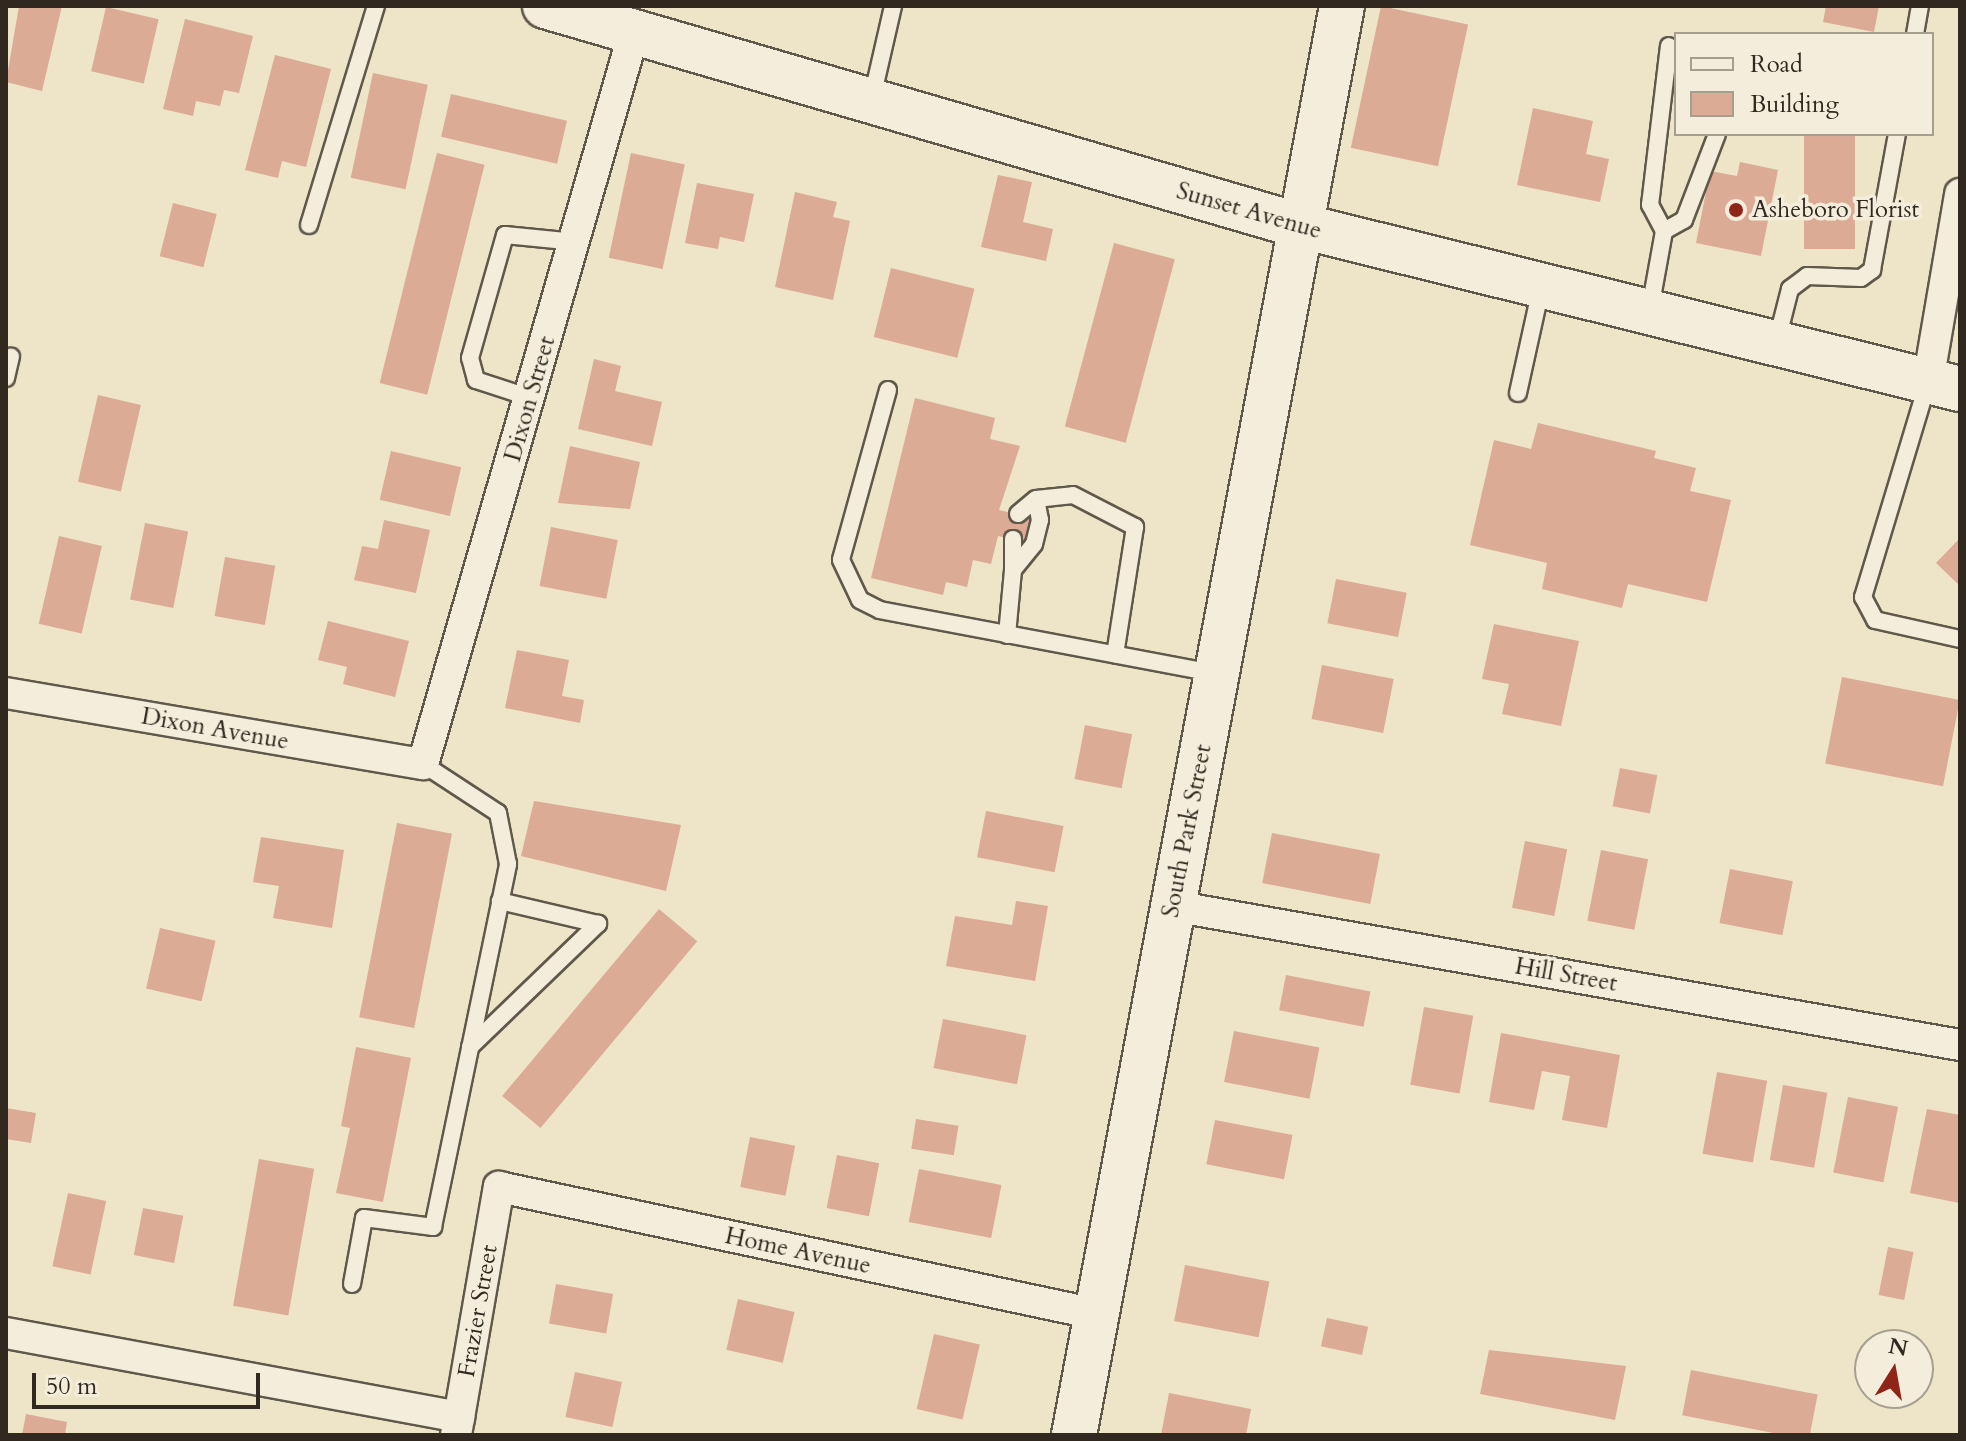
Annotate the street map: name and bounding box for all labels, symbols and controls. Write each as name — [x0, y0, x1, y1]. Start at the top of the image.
legend — [1674, 32, 1934, 136]
text: Road — [1750, 48, 1803, 81]
text: Building — [1750, 88, 1839, 121]
street label: Sunset Avenue — [1173, 177, 1325, 245]
place label: Asheboro Florist — [1752, 196, 1919, 224]
marker: Asheboro Florist — [1727, 201, 1745, 219]
street label: Dixon Street — [498, 333, 562, 465]
street label: Dixon Avenue — [139, 702, 291, 756]
street label: South Park Street — [1156, 742, 1218, 920]
street label: Hill Street — [1513, 952, 1619, 998]
street label: Home Avenue — [722, 1221, 874, 1281]
street label: Frazier Street — [452, 1242, 504, 1380]
north arrow — [1854, 1329, 1934, 1409]
text: N — [1886, 1331, 1910, 1364]
scale bar — [36, 1357, 264, 1407]
text: 50 m — [46, 1370, 97, 1403]

